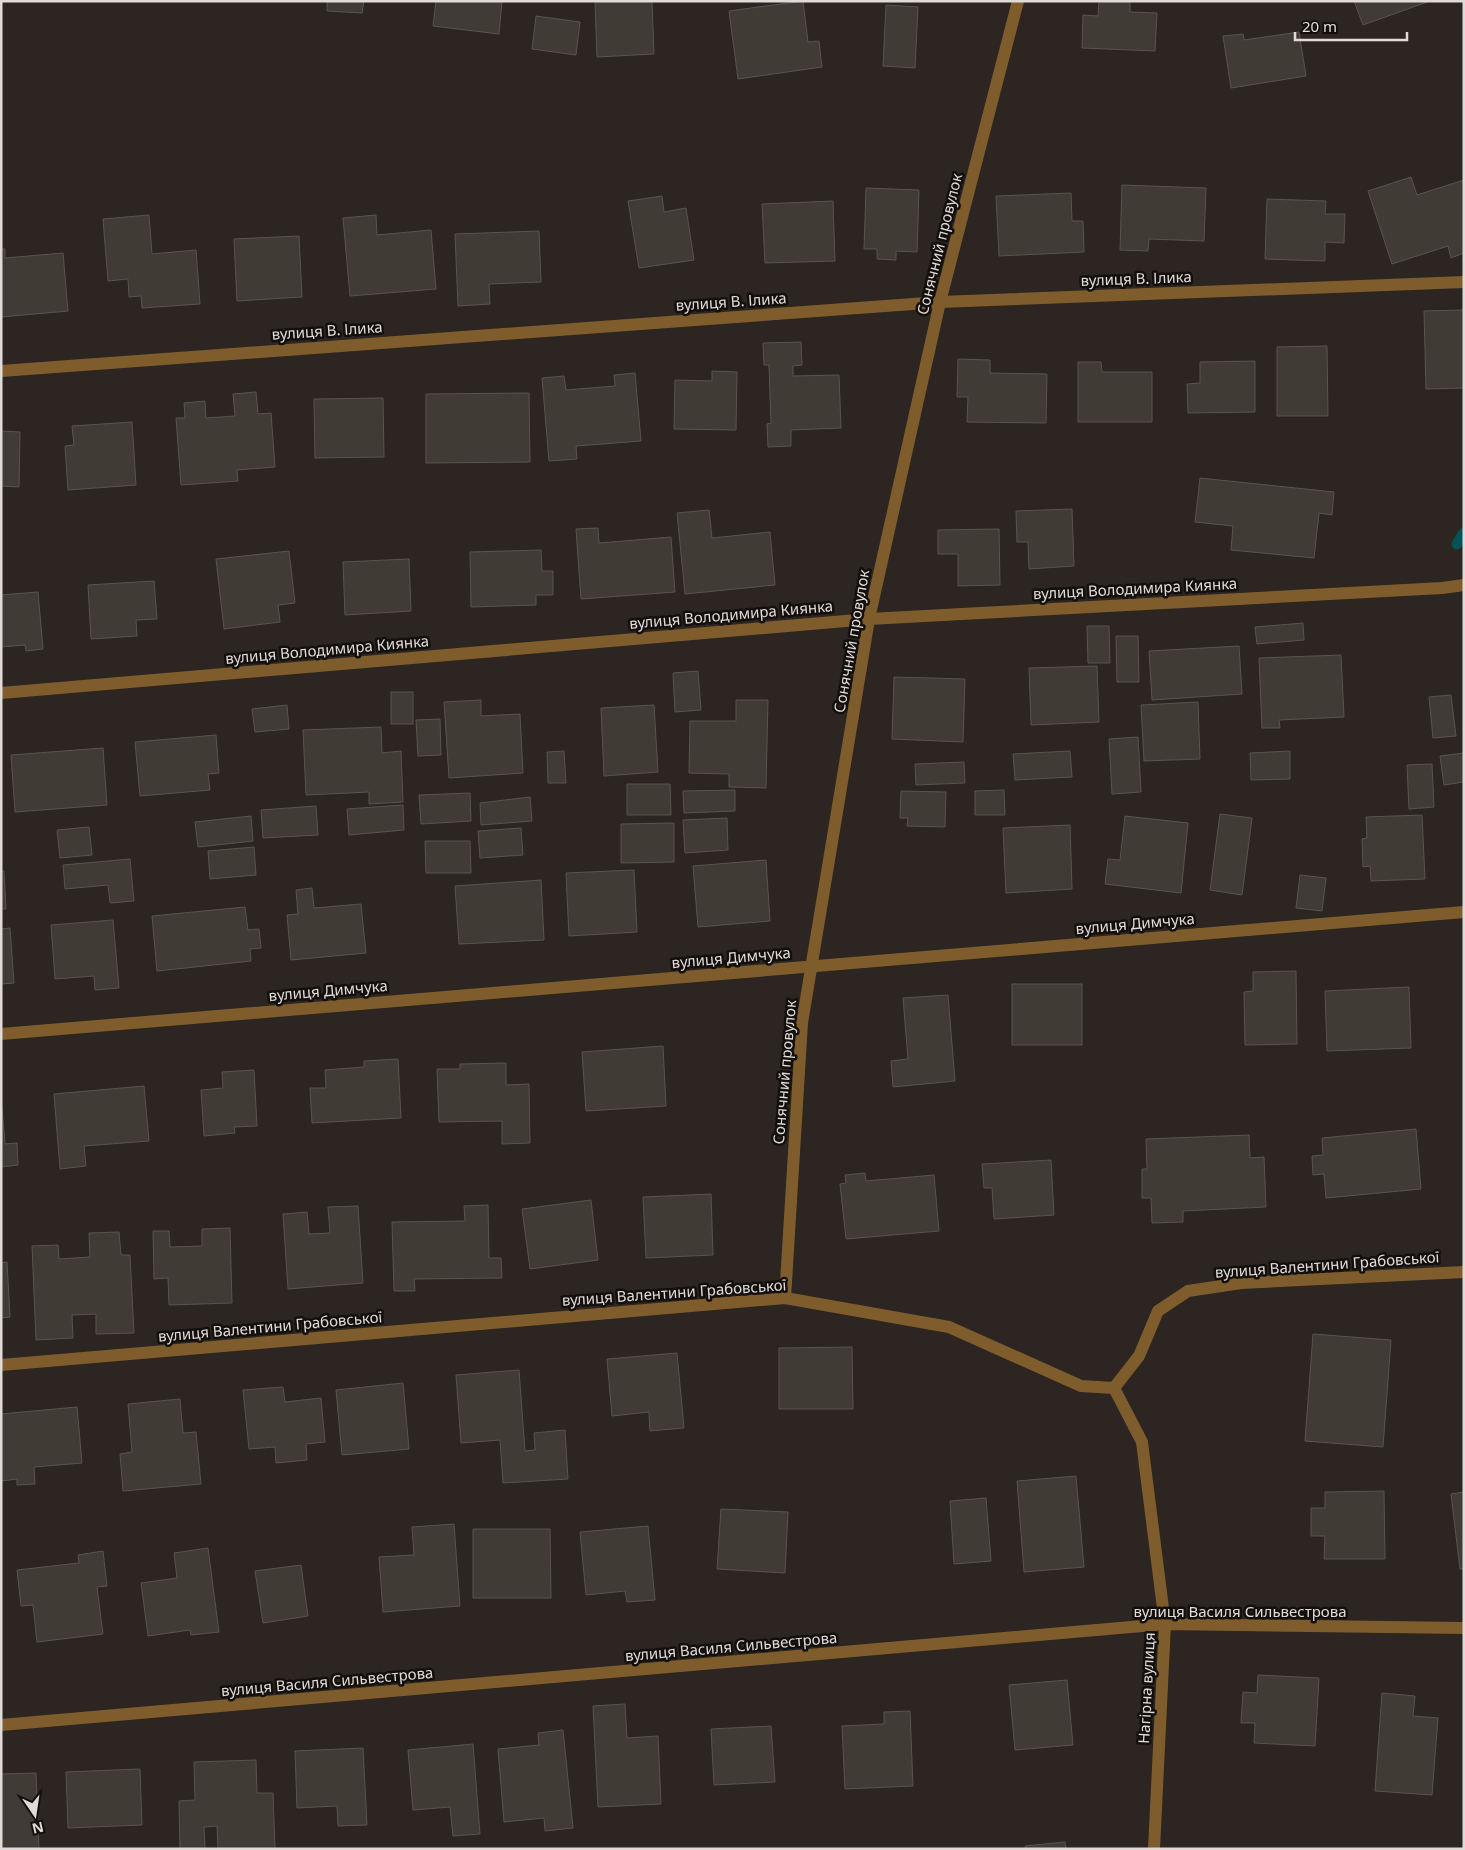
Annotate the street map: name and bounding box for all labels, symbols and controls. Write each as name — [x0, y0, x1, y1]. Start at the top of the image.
scale bar — [1295, 10, 1408, 42]
text: 20 m — [1302, 16, 1337, 36]
street label: Сонячний провулок — [912, 171, 966, 317]
street label: вулиця В. Ілика — [1080, 266, 1192, 290]
street label: вулиця В. Ілика — [675, 287, 787, 315]
street label: вулиця В. Ілика — [271, 316, 383, 344]
street label: Сонячний провулок — [829, 568, 873, 714]
street label: вулиця Володимира Киянка — [1032, 573, 1238, 603]
street label: вулиця Володимира Киянка — [628, 595, 834, 633]
street label: вулиця Володимира Киянка — [224, 630, 430, 668]
street label: вулиця Димчука — [1075, 908, 1195, 938]
street label: вулиця Димчука — [671, 942, 791, 972]
street label: вулиця Димчука — [268, 975, 388, 1005]
street label: Сонячний провулок — [768, 999, 800, 1145]
street label: вулиця Валентини Грабовської — [1214, 1246, 1440, 1282]
street label: вулиця Валентини Грабовської — [561, 1274, 787, 1310]
street label: вулиця Валентини Грабовської — [157, 1306, 383, 1346]
street label: вулиця Василя Сильвестрова — [1133, 1601, 1347, 1621]
street label: вулиця Василя Сильвестрова — [624, 1627, 838, 1665]
street label: Нагірна вулиця — [1133, 1632, 1159, 1744]
street label: вулиця Василя Сильвестрова — [220, 1662, 434, 1700]
north arrow — [10, 1790, 60, 1840]
text: N — [30, 1818, 46, 1839]

